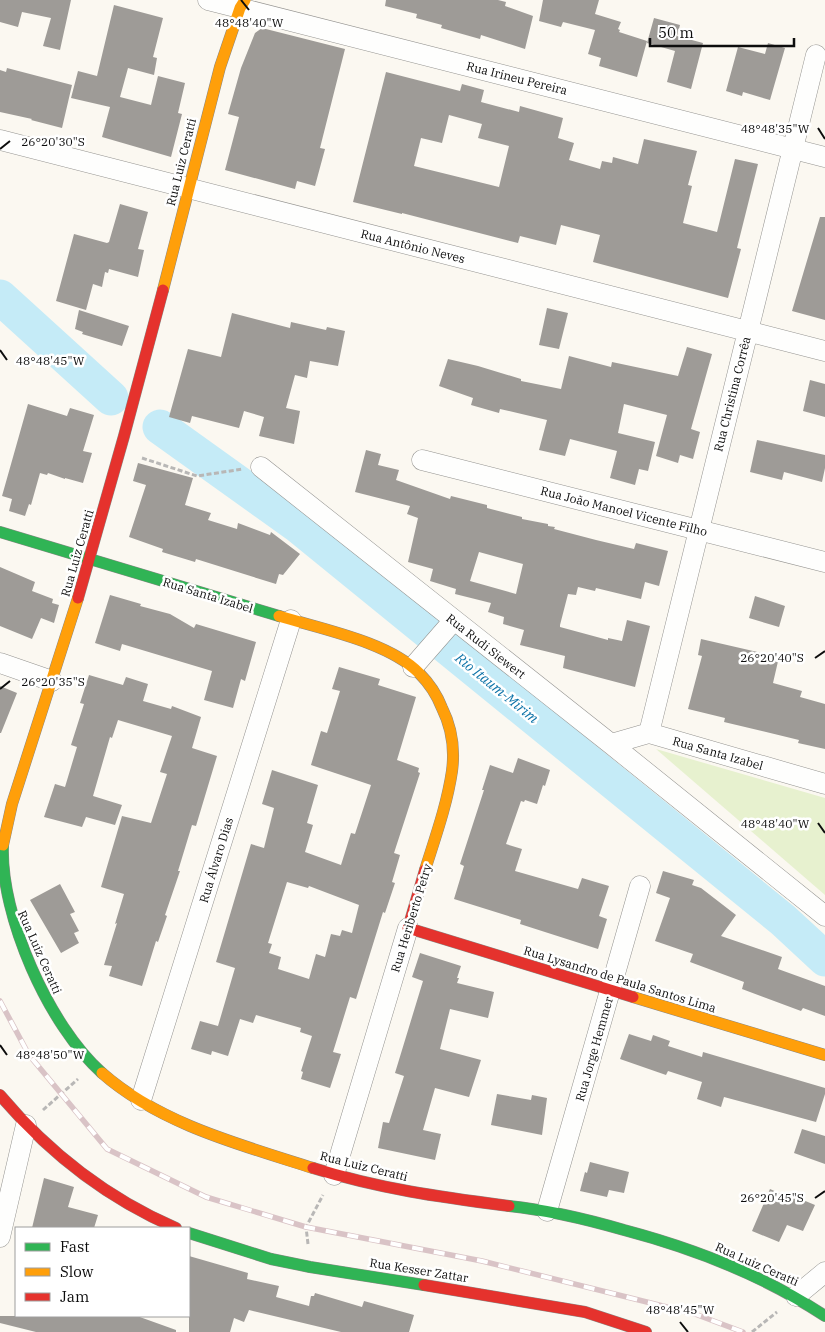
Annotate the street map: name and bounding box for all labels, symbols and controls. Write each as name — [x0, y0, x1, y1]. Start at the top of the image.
text: 48°48'40"W — [215, 15, 284, 30]
scale bar — [650, 15, 794, 47]
text: 50 m — [658, 23, 694, 42]
street label: Rua Irineu Pereira — [465, 58, 569, 98]
street label: Rua Luiz Ceratti — [163, 116, 199, 207]
text: 48°48'35"W — [741, 121, 810, 136]
text: 26°20'30"S — [21, 134, 85, 149]
street label: Rua Antônio Neves — [359, 226, 467, 266]
street label: Rua Christina Corrêa — [710, 334, 754, 453]
text: 48°48'45"W — [16, 353, 85, 368]
street label: Rua João Manoel Vicente Filho — [539, 483, 709, 539]
street label: Rua Luiz Ceratti — [57, 508, 97, 598]
street label: Rua Santa Izabel — [161, 574, 255, 616]
street label: Rua Rudi Siewert — [443, 610, 529, 682]
water label: Rio Itaum-Mirim — [451, 648, 542, 727]
text: 26°20'40"S — [740, 650, 804, 665]
text: 26°20'35"S — [21, 674, 85, 689]
street label: Rua Santa Izabel — [671, 733, 765, 773]
street label: Rua Álvaro Dias — [196, 815, 236, 905]
text: 48°48'40"W — [741, 816, 810, 831]
street label: Rua Heriberto Petry — [387, 861, 435, 974]
street label: Rua Luiz Ceratti — [15, 908, 65, 996]
street label: Rua Lysandro de Paula Santos Lima — [522, 943, 719, 1016]
street label: Rua Jorge Hemmer — [572, 994, 616, 1103]
text: 48°48'50"W — [16, 1047, 85, 1062]
street label: Rua Luiz Ceratti — [319, 1148, 410, 1184]
text: 26°20'45"S — [740, 1190, 804, 1205]
legend — [15, 1227, 190, 1317]
text: Fast — [60, 1237, 90, 1256]
street label: Rua Luiz Ceratti — [713, 1239, 801, 1289]
street label: Rua Kesser Zattar — [369, 1255, 470, 1285]
text: Slow — [60, 1262, 94, 1281]
text: Jam — [60, 1287, 89, 1306]
text: 48°48'45"W — [646, 1302, 715, 1317]

